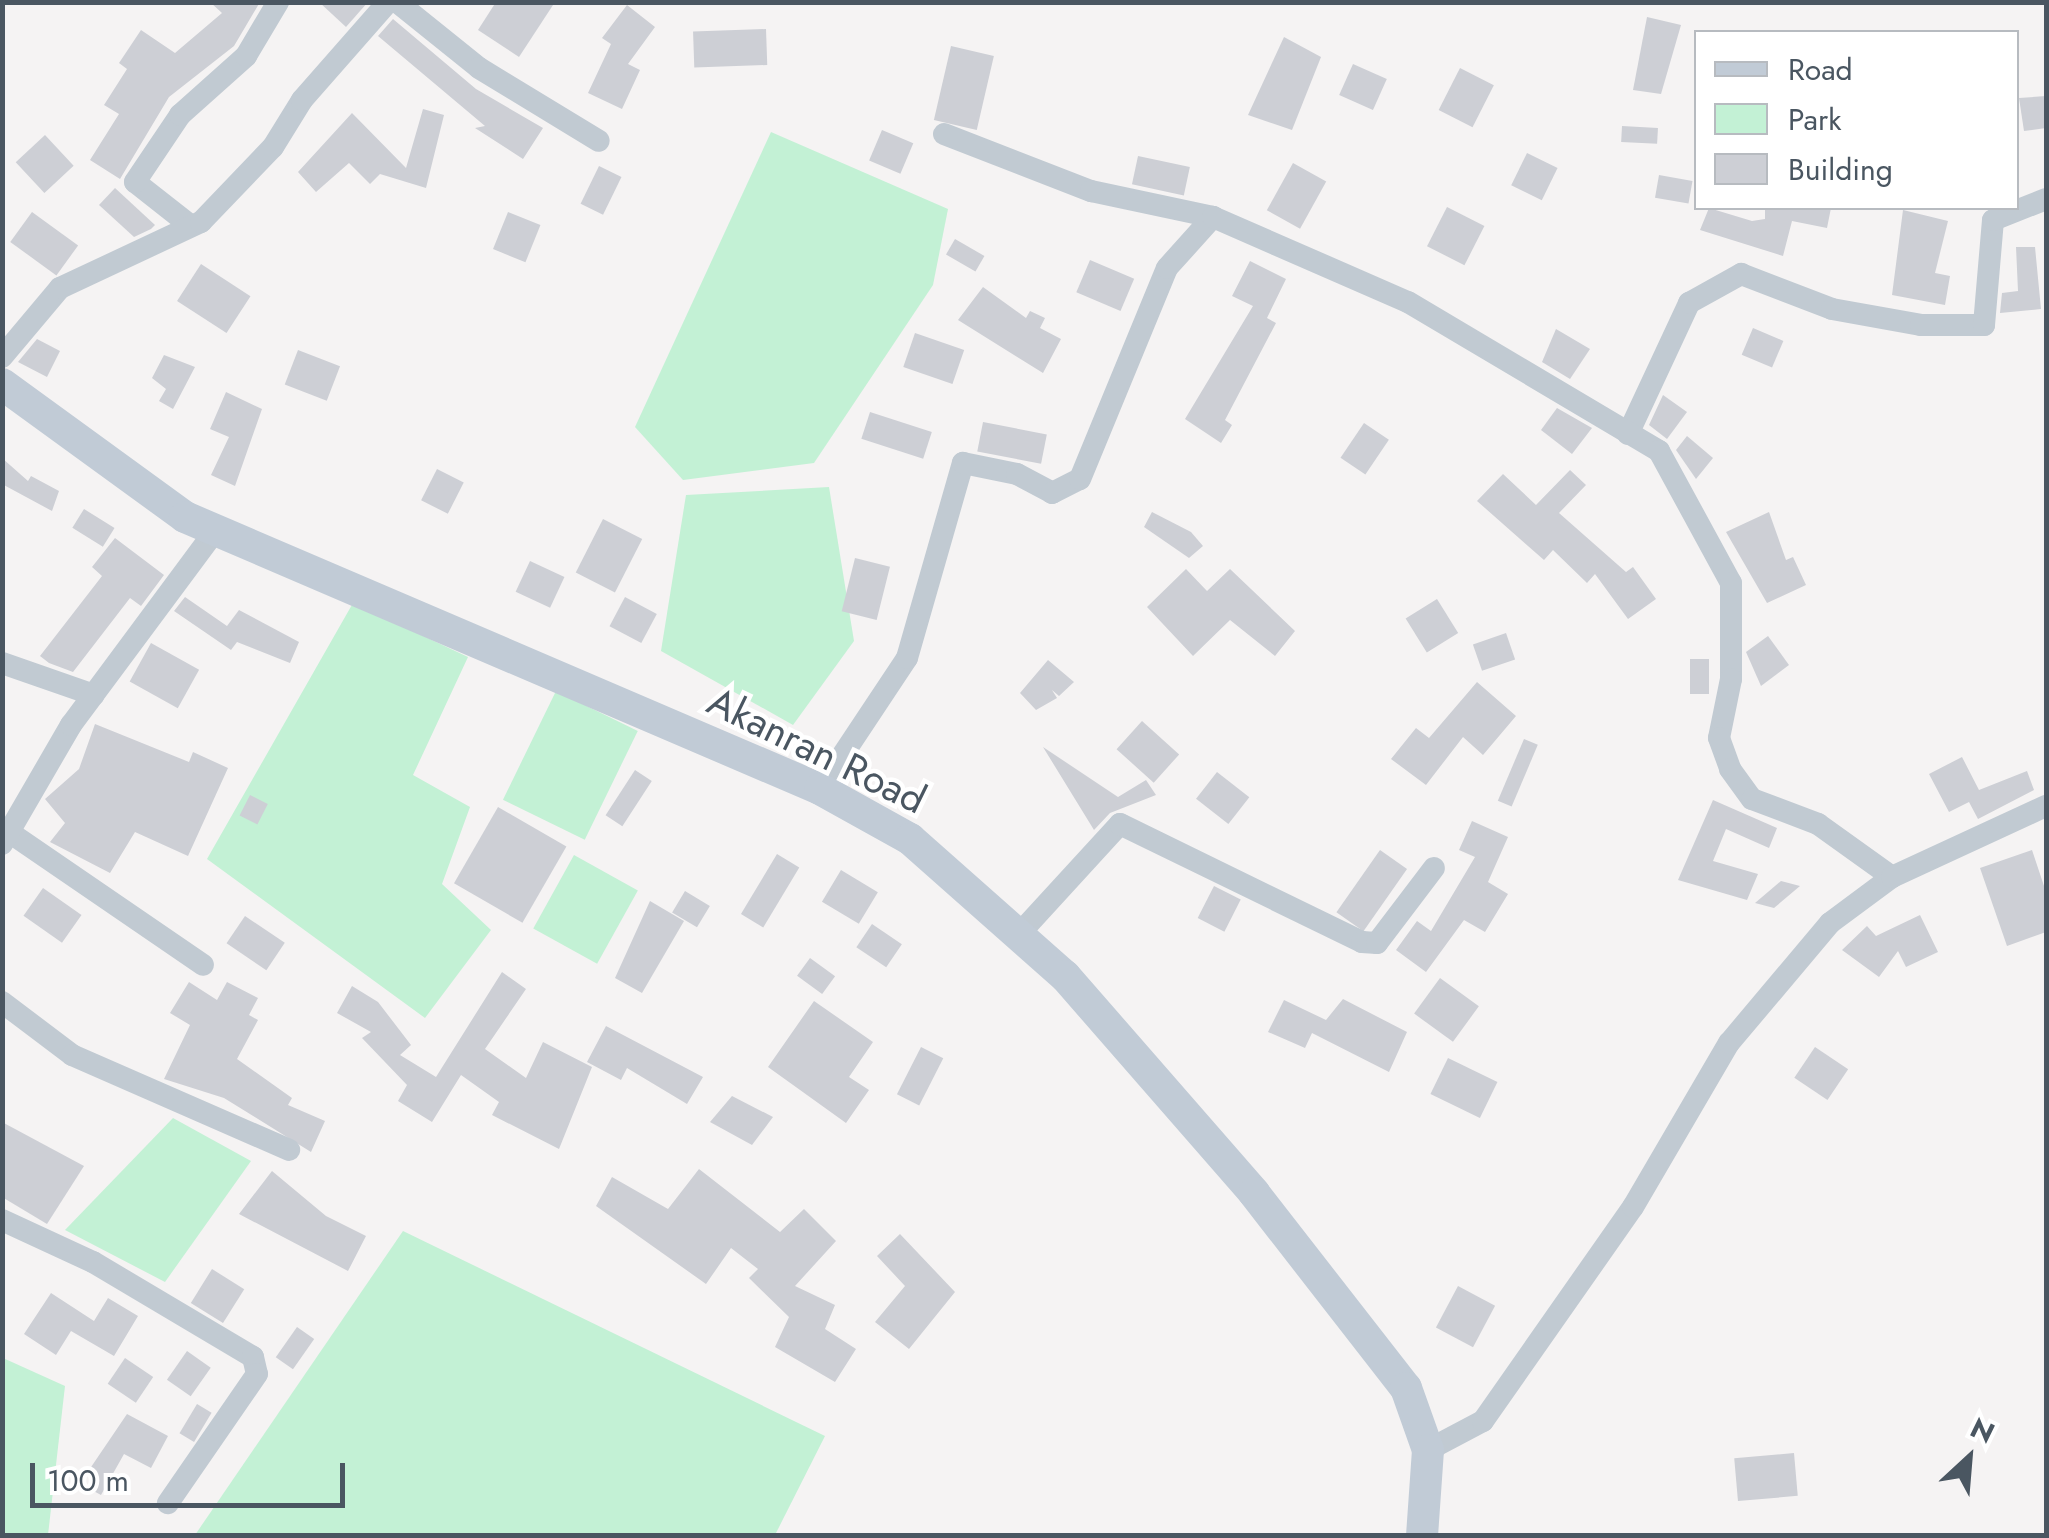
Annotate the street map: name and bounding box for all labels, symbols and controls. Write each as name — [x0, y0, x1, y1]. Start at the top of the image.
legend — [1694, 30, 2019, 210]
text: Road — [1788, 48, 1853, 91]
text: Park — [1788, 98, 1841, 141]
text: Building — [1788, 148, 1893, 191]
street label: Akanran Road — [700, 677, 934, 823]
text: N — [1963, 1407, 2001, 1454]
north arrow — [1919, 1408, 2019, 1508]
scale bar — [35, 1443, 350, 1505]
text: 100 m — [47, 1459, 129, 1502]

